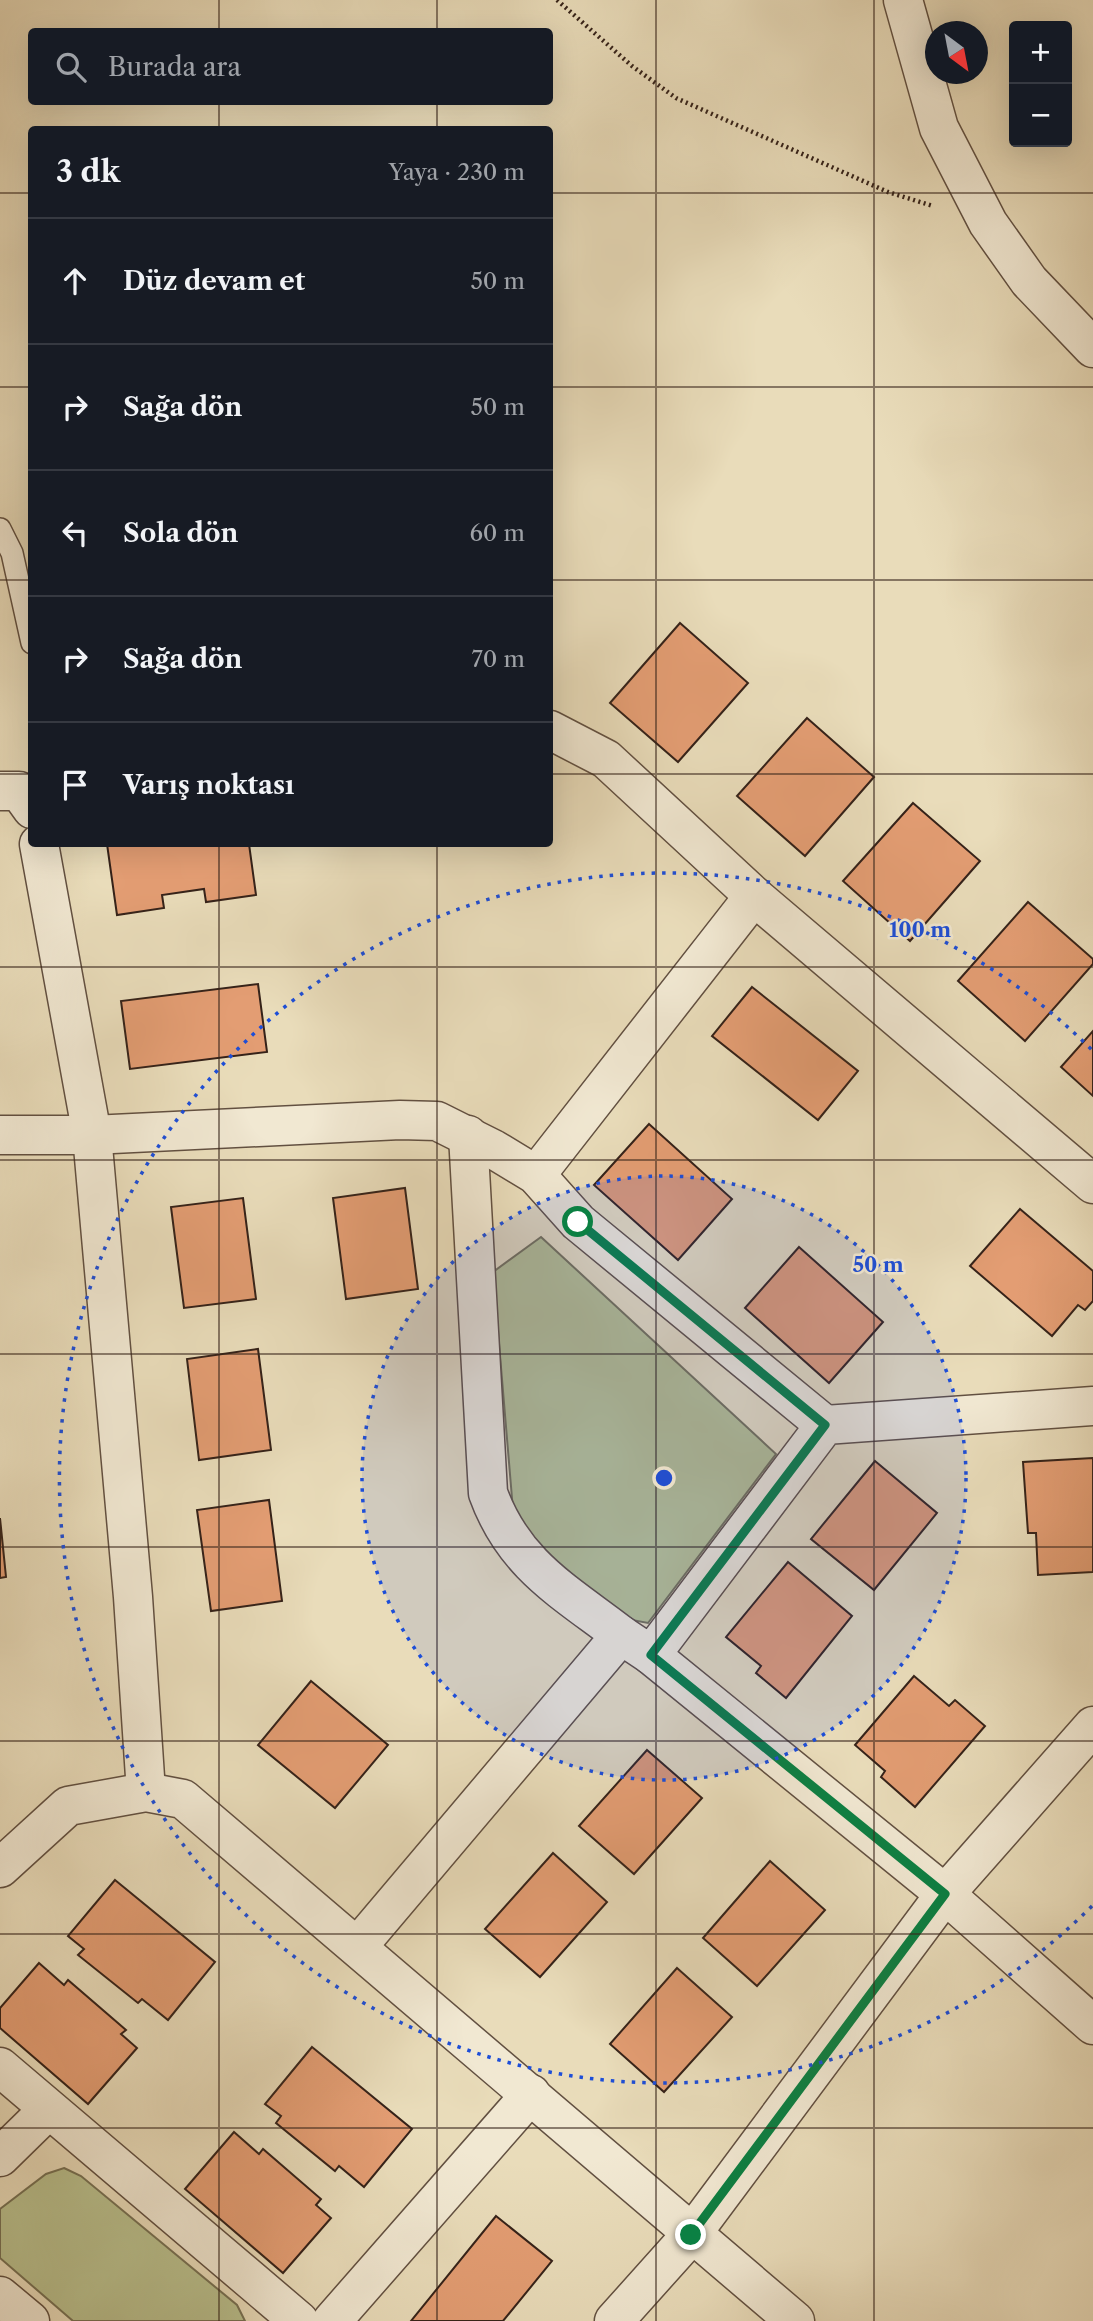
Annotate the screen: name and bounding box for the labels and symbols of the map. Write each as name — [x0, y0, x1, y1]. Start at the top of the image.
north arrow — [925, 21, 988, 84]
text: 100 m — [889, 917, 951, 942]
route start — [562, 1206, 593, 1237]
text: 50 m — [852, 1252, 904, 1277]
centre of rings — [652, 1466, 676, 1490]
route end — [675, 2219, 706, 2250]

